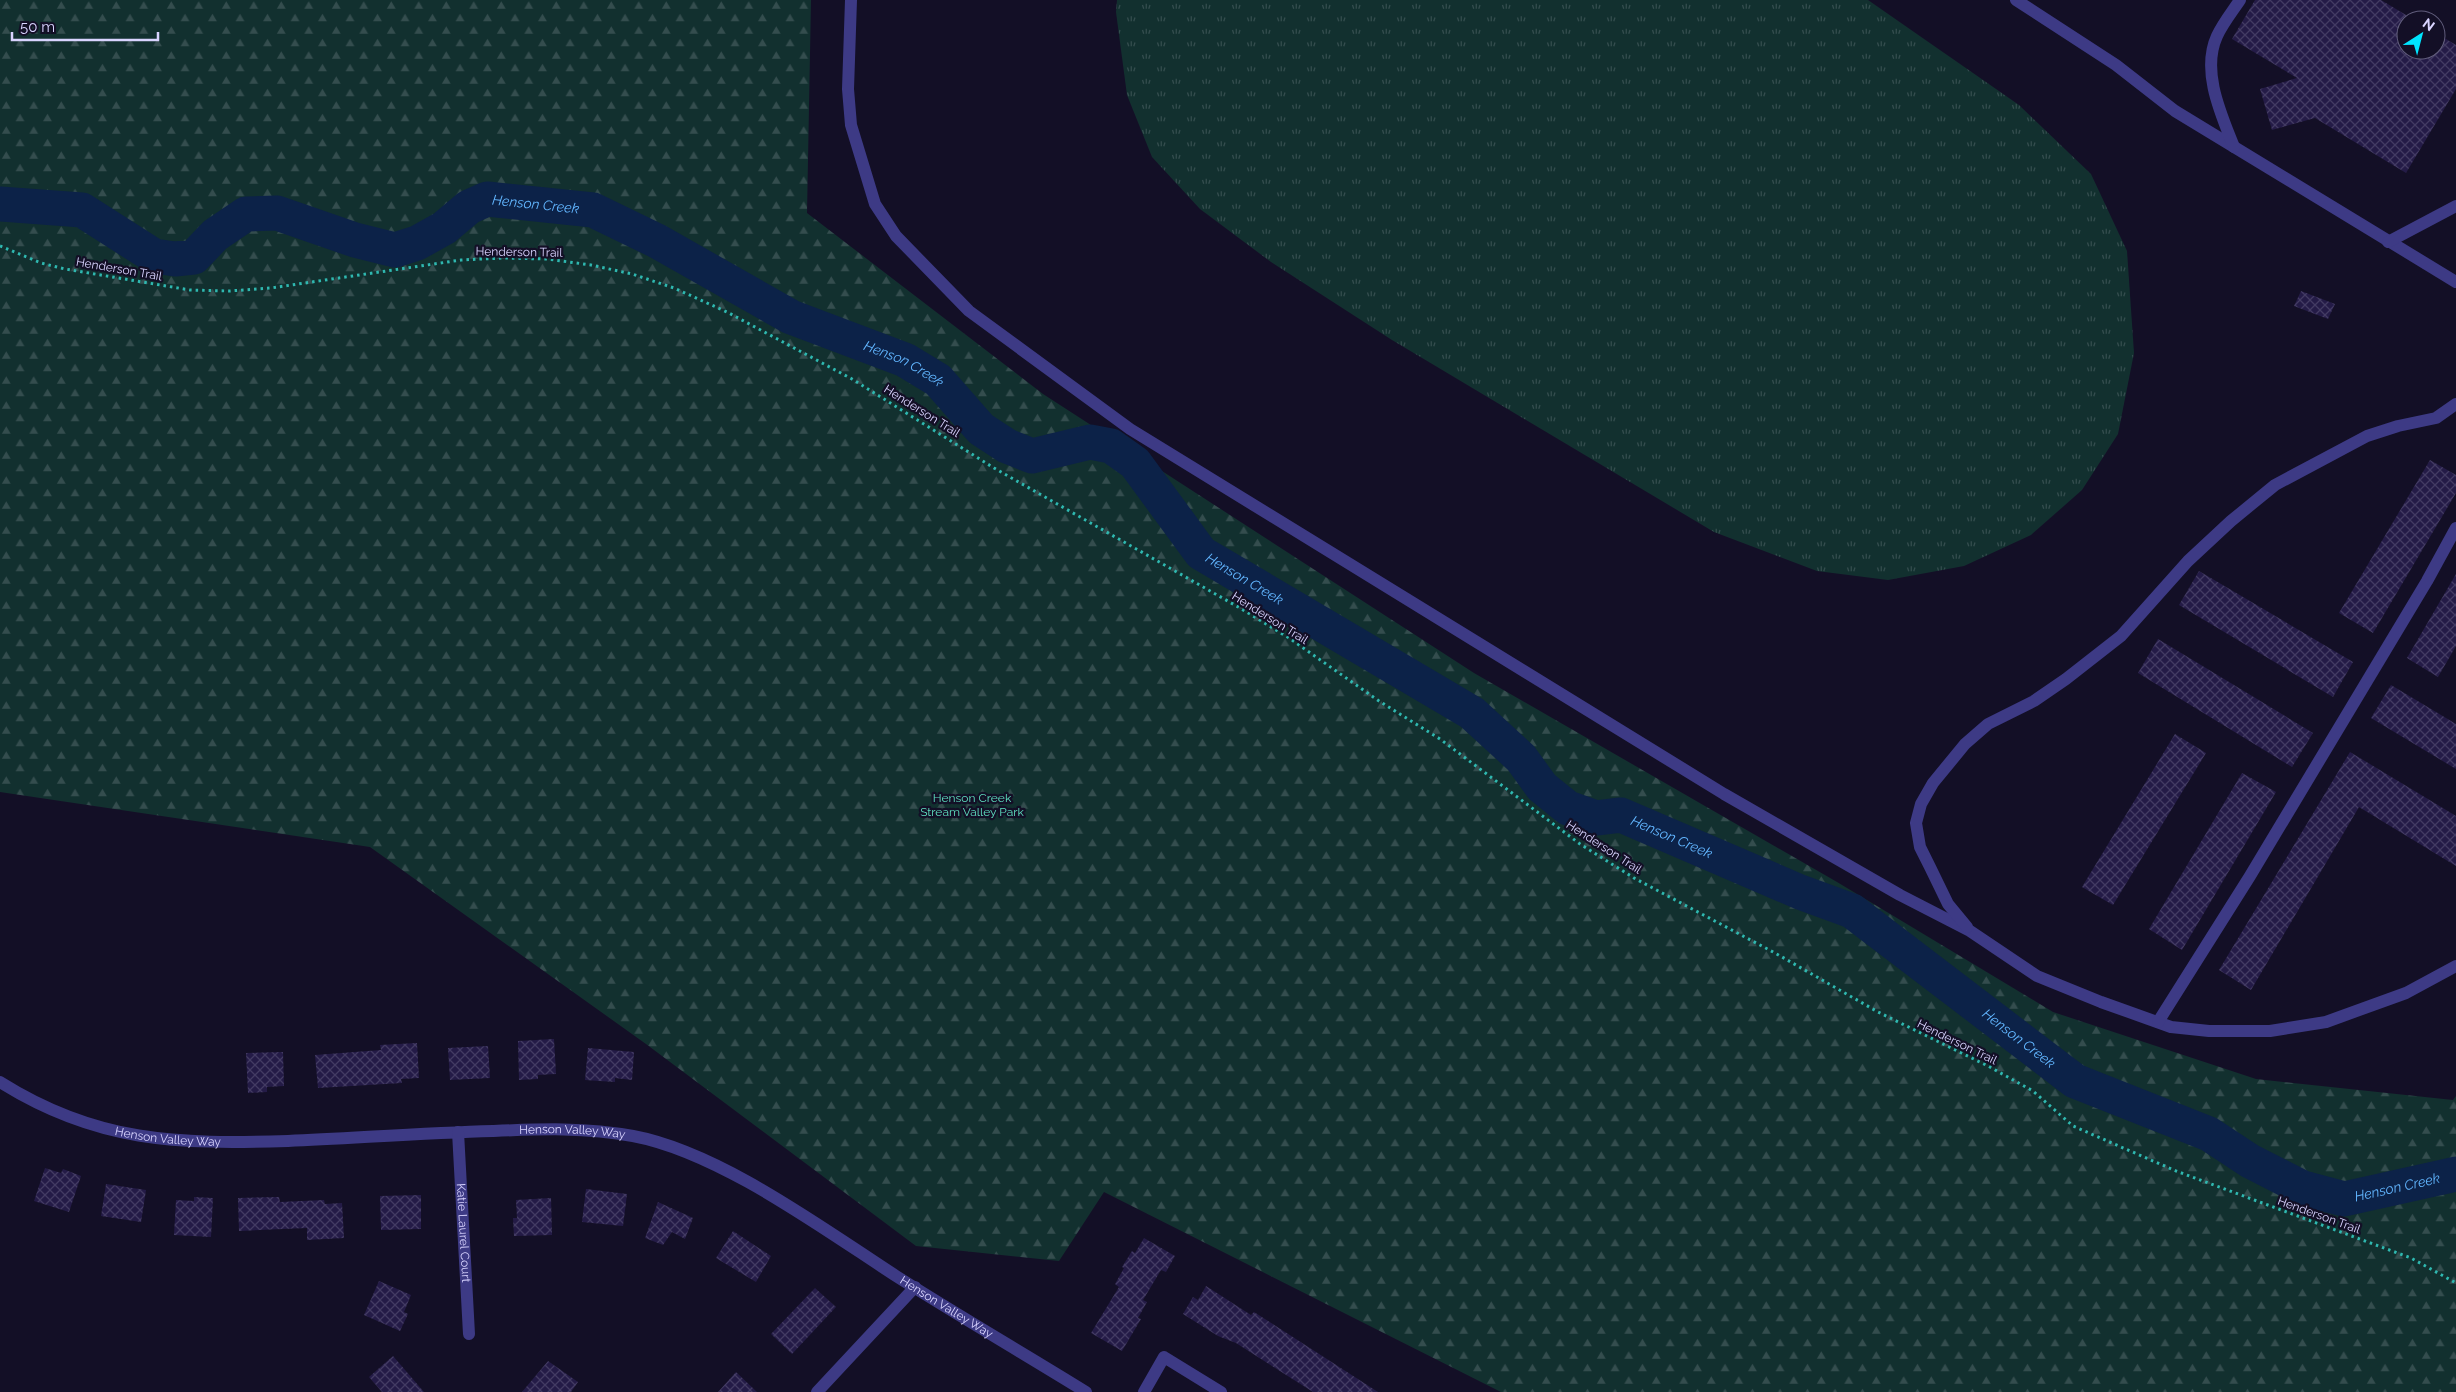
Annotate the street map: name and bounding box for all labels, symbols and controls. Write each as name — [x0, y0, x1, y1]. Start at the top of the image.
scale bar — [12, 10, 159, 42]
north arrow — [2396, 10, 2446, 60]
text: N — [2420, 15, 2438, 34]
text: 50 m — [20, 18, 55, 36]
water label: Henson Creek — [492, 192, 581, 217]
street label: Henderson Trail — [475, 244, 563, 260]
street label: Henderson Trail — [75, 255, 164, 284]
water label: Henson Creek — [862, 337, 948, 390]
street label: Henderson Trail — [881, 382, 963, 440]
water label: Henson Creek — [1203, 550, 1287, 608]
street label: Henderson Trail — [1229, 589, 1311, 647]
park label: Henson Creek Stream Valley Park — [920, 791, 1024, 819]
water label: Henson Creek — [1628, 812, 1716, 862]
street label: Henderson Trail — [1564, 817, 1645, 877]
water label: Henson Creek — [1979, 1006, 2059, 1071]
street label: Henderson Trail — [1915, 1017, 2000, 1068]
street label: Henson Valley Way — [519, 1122, 627, 1142]
street label: Henson Valley Way — [114, 1124, 221, 1149]
water label: Henson Creek — [2353, 1170, 2442, 1204]
street label: Katie Laurel Court — [454, 1183, 473, 1283]
street label: Henderson Trail — [2276, 1194, 2363, 1237]
street label: Henson Valley Way — [897, 1273, 996, 1341]

